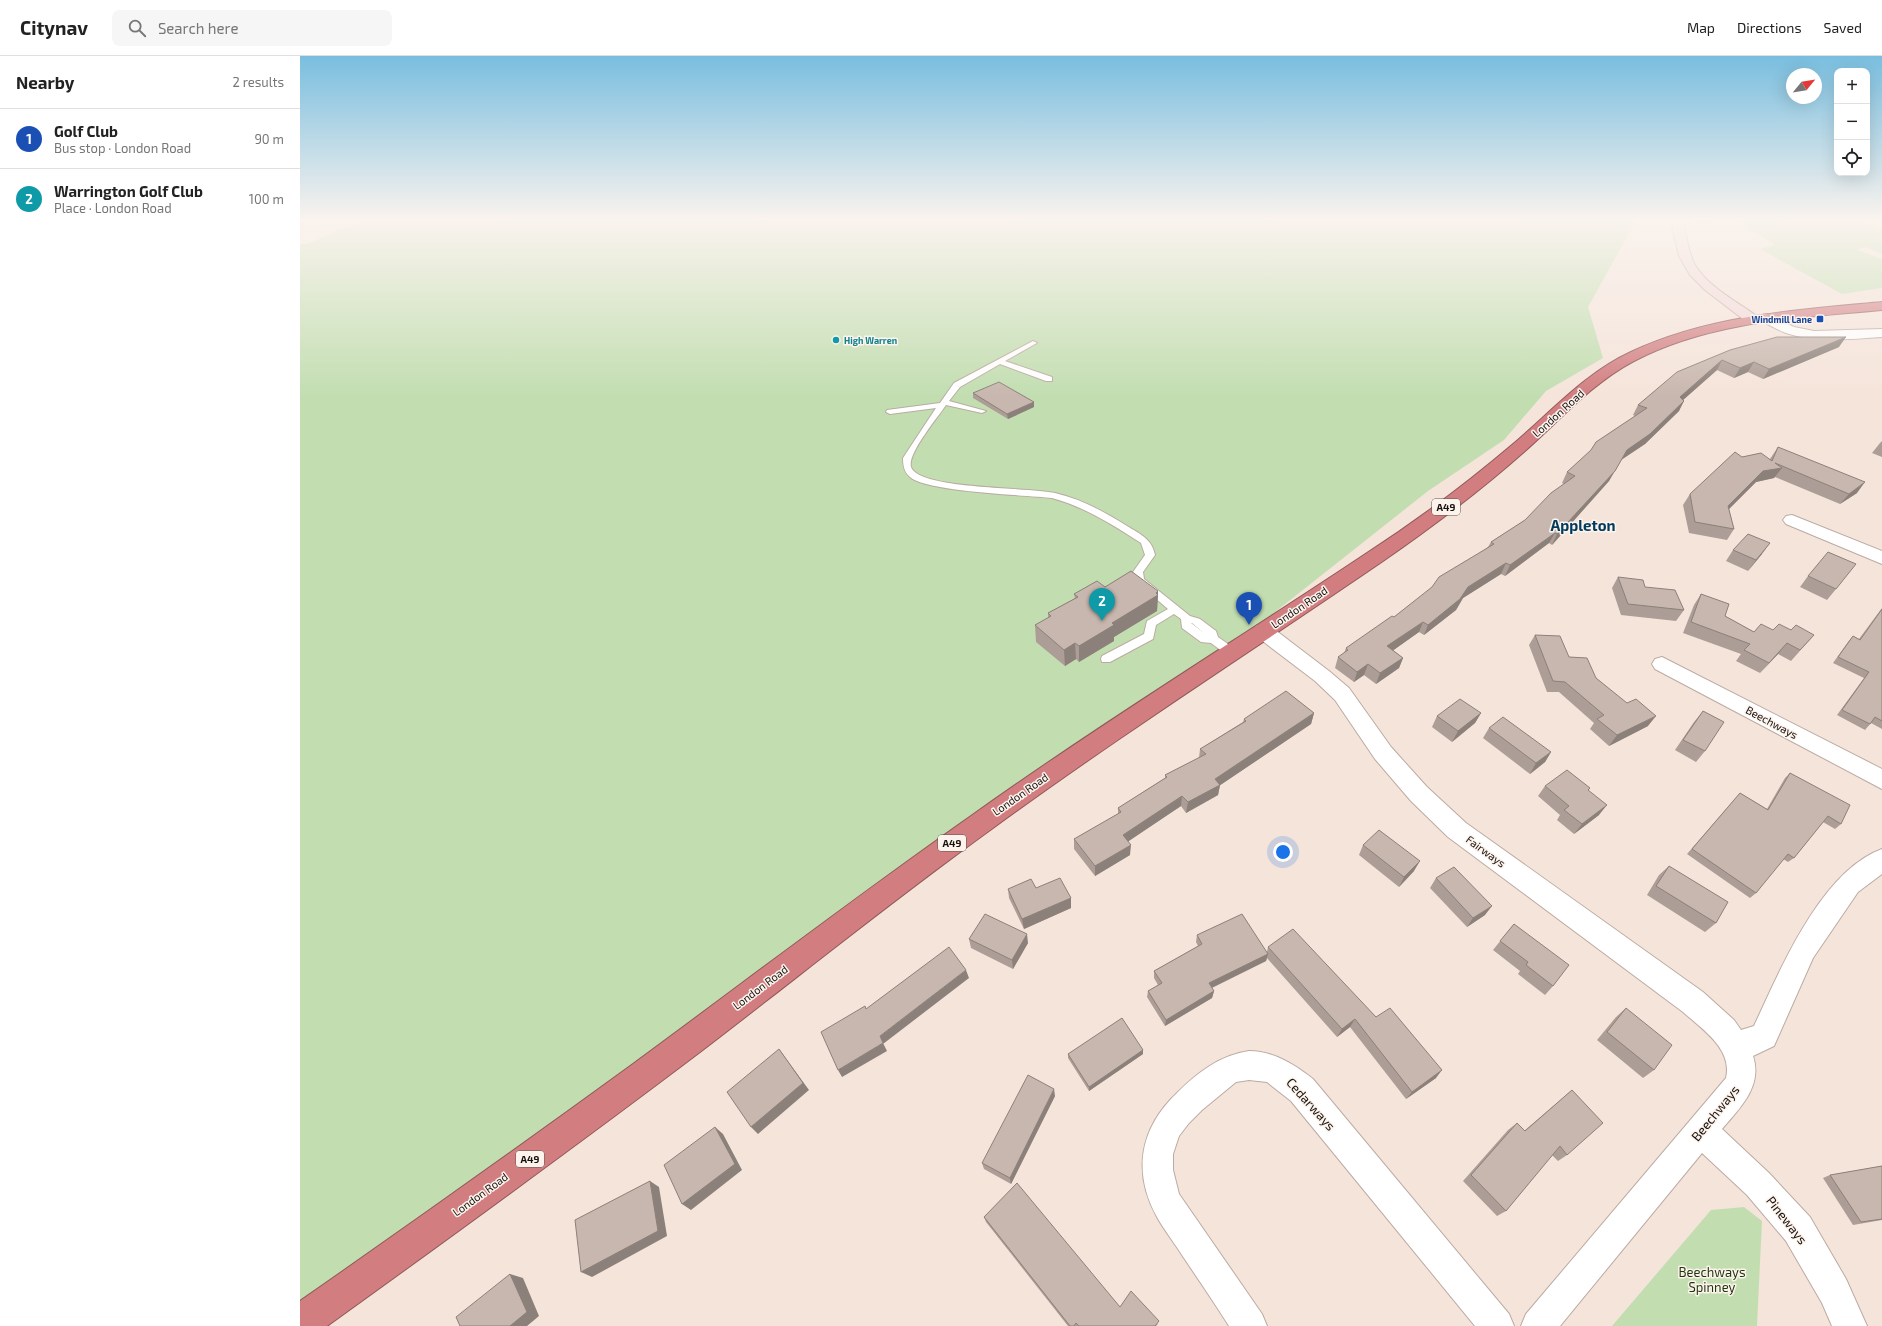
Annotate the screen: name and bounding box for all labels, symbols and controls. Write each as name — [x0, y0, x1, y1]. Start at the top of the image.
search box — [112, 10, 392, 46]
text: Citynav — [20, 16, 88, 39]
icon: search — [126, 17, 148, 39]
text: Search here — [158, 19, 238, 37]
text: Map — [1687, 19, 1715, 36]
text: Directions — [1737, 19, 1802, 36]
text: Saved — [1824, 19, 1862, 36]
north arrow — [1786, 68, 1822, 104]
map controls — [1834, 68, 1870, 176]
button: + — [1834, 68, 1870, 104]
text: Nearby — [16, 72, 74, 92]
text: 2 results — [232, 74, 284, 90]
button: − — [1834, 104, 1870, 140]
text: Golf Club — [54, 122, 118, 140]
text: 1 — [26, 131, 32, 147]
text: 90 m — [254, 131, 284, 147]
text: Bus stop · London Road — [54, 140, 191, 156]
button: locate — [1834, 140, 1870, 176]
text: Warrington Golf Club — [54, 182, 203, 200]
text: 2 — [25, 191, 33, 207]
text: 100 m — [249, 191, 284, 207]
text: Place · London Road — [54, 200, 172, 216]
place label: Windmill Lane — [1751, 314, 1812, 325]
marker: Windmill Lane — [1815, 314, 1825, 324]
marker: High Warren — [831, 335, 841, 345]
place label: High Warren — [844, 335, 897, 346]
street label: London Road — [1529, 386, 1587, 440]
road number: A49 — [1432, 499, 1460, 515]
district label: Appleton — [1550, 516, 1616, 534]
street label: London Road — [1268, 583, 1330, 631]
pin: 2 — [1089, 588, 1115, 621]
pin: 1 — [1236, 592, 1262, 625]
street label: Beechways — [1744, 703, 1801, 741]
street label: London Road — [990, 770, 1050, 818]
street label: Fairways — [1464, 832, 1508, 870]
road number: A49 — [938, 835, 966, 851]
your location — [1273, 842, 1293, 862]
street label: London Road — [730, 962, 790, 1012]
street label: Cedarways — [1283, 1074, 1339, 1134]
street label: Beechways — [1688, 1082, 1742, 1144]
road number: A49 — [516, 1151, 544, 1167]
street label: London Road — [450, 1170, 510, 1218]
street label: Pineways — [1763, 1193, 1811, 1247]
park label: Beechways Spinney — [1678, 1264, 1746, 1295]

